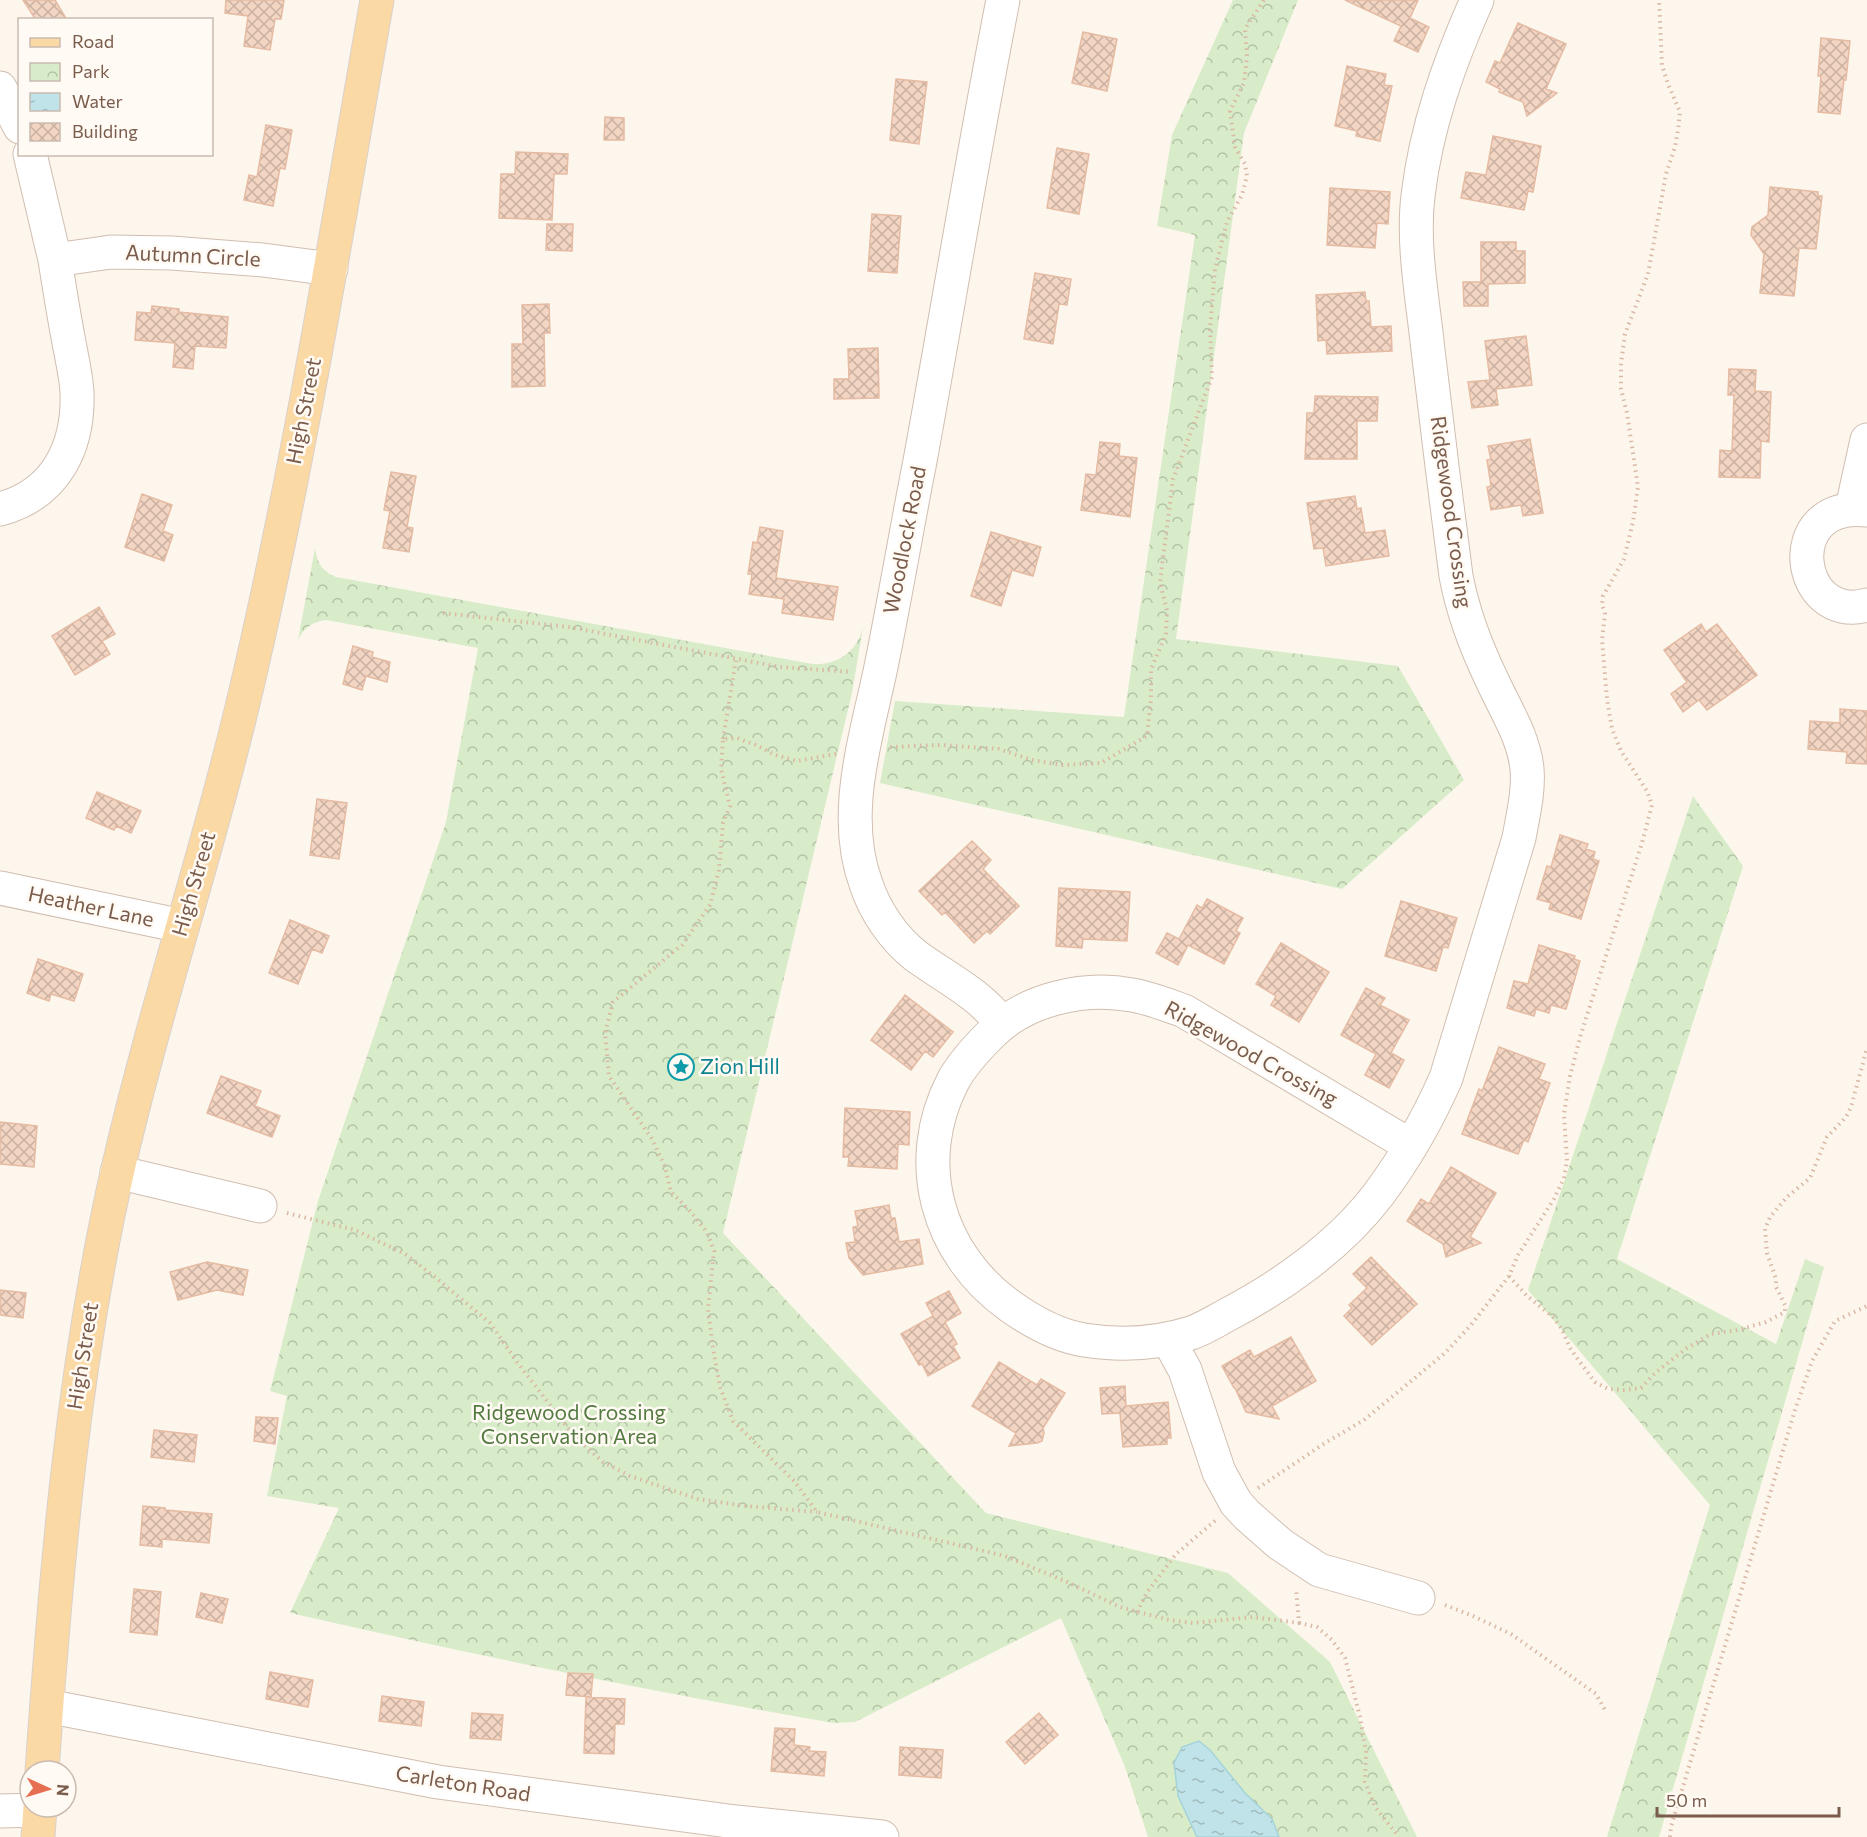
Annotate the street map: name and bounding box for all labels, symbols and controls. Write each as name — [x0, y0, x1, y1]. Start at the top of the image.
legend — [18, 18, 213, 156]
text: Road — [72, 30, 114, 52]
text: Park — [72, 60, 110, 82]
text: Water — [72, 90, 123, 112]
text: Building — [72, 120, 138, 142]
street label: Autumn Circle — [125, 238, 261, 271]
street label: High Street — [280, 355, 325, 466]
street label: Ridgewood Crossing — [1427, 414, 1478, 610]
street label: Woodlock Road — [877, 464, 930, 616]
street label: High Street — [166, 828, 219, 939]
street label: Heather Lane — [26, 880, 157, 931]
street label: Ridgewood Crossing — [1161, 995, 1343, 1111]
place icon: Zion Hill — [666, 1052, 696, 1082]
place label: Zion Hill — [700, 1053, 780, 1078]
street label: High Street — [61, 1301, 102, 1411]
park label: Ridgewood Crossing Conservation Area — [472, 1399, 666, 1448]
north arrow — [18, 1759, 78, 1819]
street label: Carleton Road — [394, 1760, 532, 1806]
scale bar — [1657, 1780, 1838, 1818]
text: N — [54, 1783, 73, 1797]
text: 50 m — [1666, 1789, 1707, 1811]

